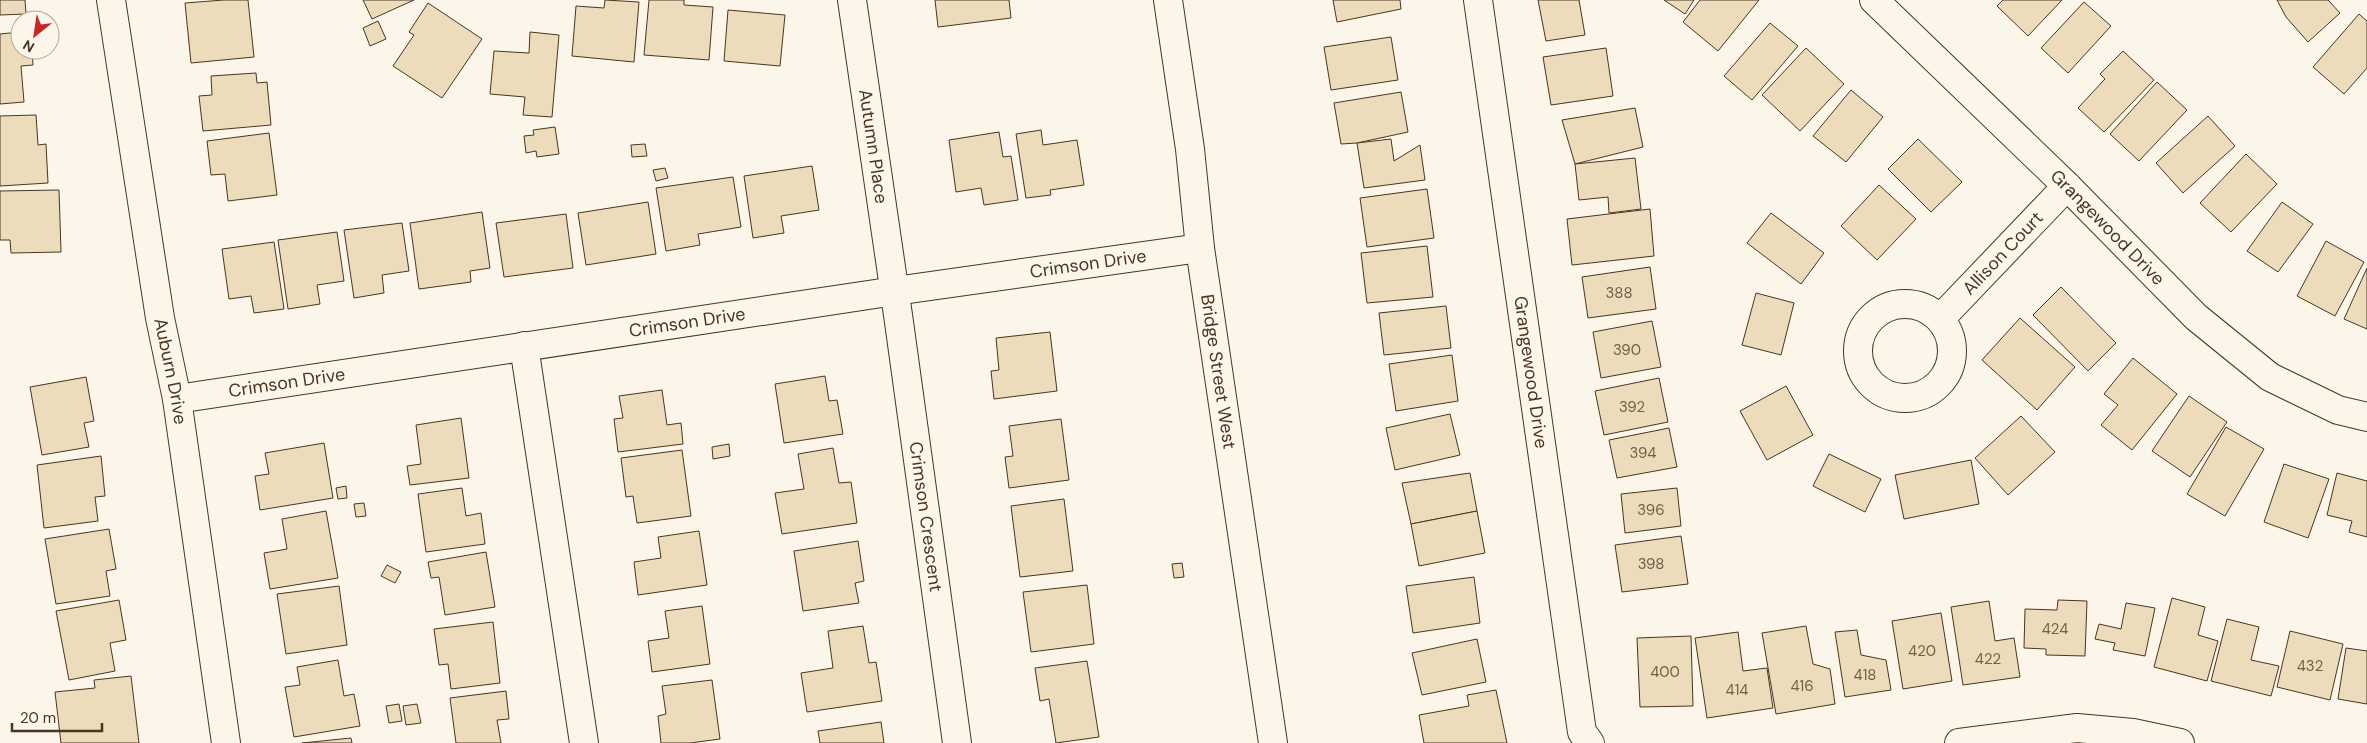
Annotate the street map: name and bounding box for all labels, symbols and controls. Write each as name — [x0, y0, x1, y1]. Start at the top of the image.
north arrow — [10, 10, 60, 60]
text: N — [20, 36, 37, 57]
street label: Autumn Place — [853, 88, 894, 205]
street label: Grangewood Drive — [2045, 164, 2170, 290]
street label: Allison Court — [1957, 206, 2048, 300]
street label: Crimson Drive — [1028, 244, 1148, 284]
house number: 388 — [1605, 283, 1633, 303]
street label: Bridge Street West — [1195, 293, 1241, 451]
street label: Grangewood Drive — [1508, 295, 1554, 450]
street label: Crimson Drive — [627, 302, 747, 343]
street label: Auburn Drive — [148, 316, 192, 426]
house number: 390 — [1613, 340, 1641, 360]
street label: Crimson Drive — [227, 362, 347, 403]
house number: 392 — [1619, 397, 1645, 417]
street label: Crimson Crescent — [904, 440, 948, 593]
house number: 394 — [1630, 443, 1656, 463]
house number: 396 — [1637, 500, 1665, 520]
house number: 398 — [1638, 554, 1664, 574]
house number: 424 — [2042, 619, 2068, 639]
house number: 420 — [1908, 641, 1936, 661]
house number: 422 — [1975, 649, 2001, 669]
house number: 432 — [2297, 656, 2323, 676]
house number: 400 — [1650, 662, 1680, 682]
house number: 418 — [1854, 665, 1876, 685]
house number: 416 — [1790, 676, 1814, 696]
house number: 414 — [1726, 680, 1748, 700]
scale bar — [12, 700, 102, 732]
text: 20 m — [20, 708, 56, 728]

